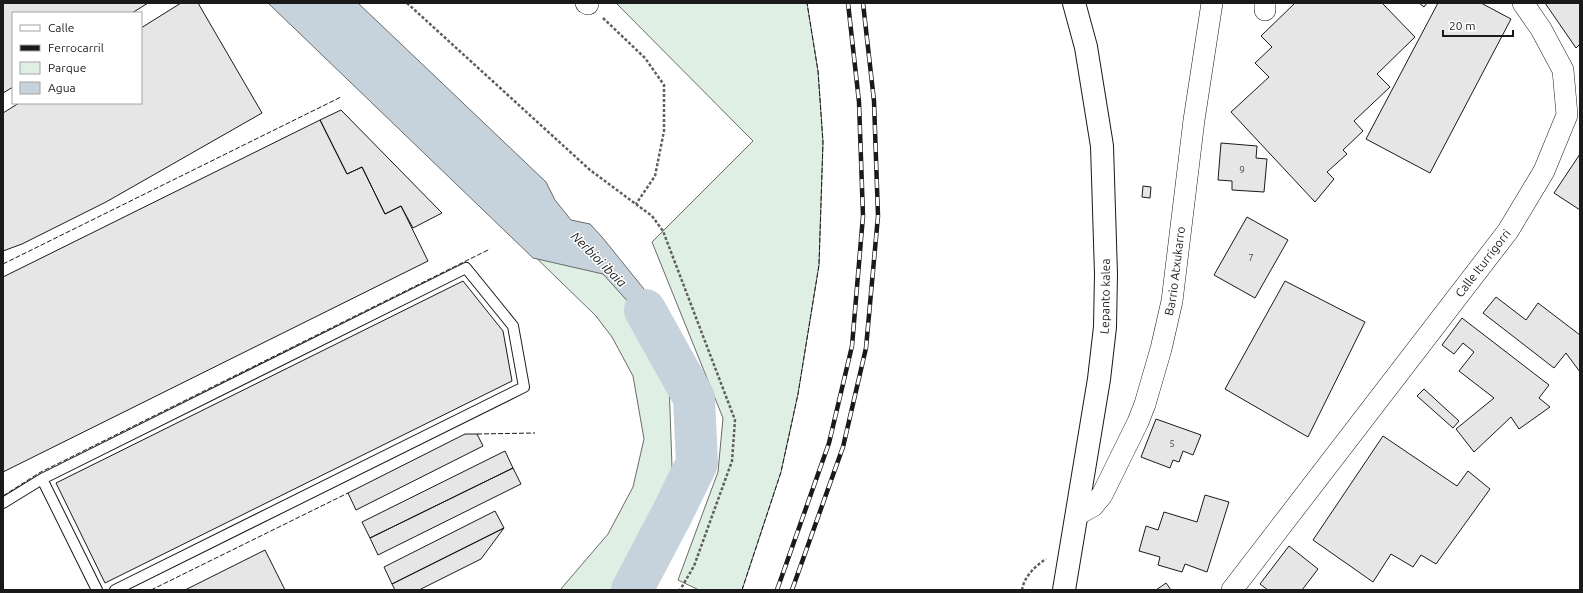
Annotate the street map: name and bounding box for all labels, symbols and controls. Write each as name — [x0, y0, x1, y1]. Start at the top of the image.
legend — [12, 12, 142, 104]
scale bar — [1443, 12, 1513, 38]
text: 20 m — [1449, 19, 1476, 32]
text: Calle — [48, 21, 74, 34]
text: Ferrocarril — [48, 41, 104, 54]
text: Parque — [48, 61, 86, 74]
text: Agua — [48, 81, 76, 94]
house number: 9 — [1239, 164, 1245, 175]
street label: Barrio Atxukarro — [1162, 226, 1187, 317]
street label: Calle Iturrigorri — [1453, 227, 1513, 300]
water label: Nerbioi ibaia — [569, 229, 629, 289]
house number: 7 — [1248, 252, 1254, 263]
street label: Lepanto kalea — [1097, 258, 1112, 335]
house number: 5 — [1169, 438, 1175, 449]

